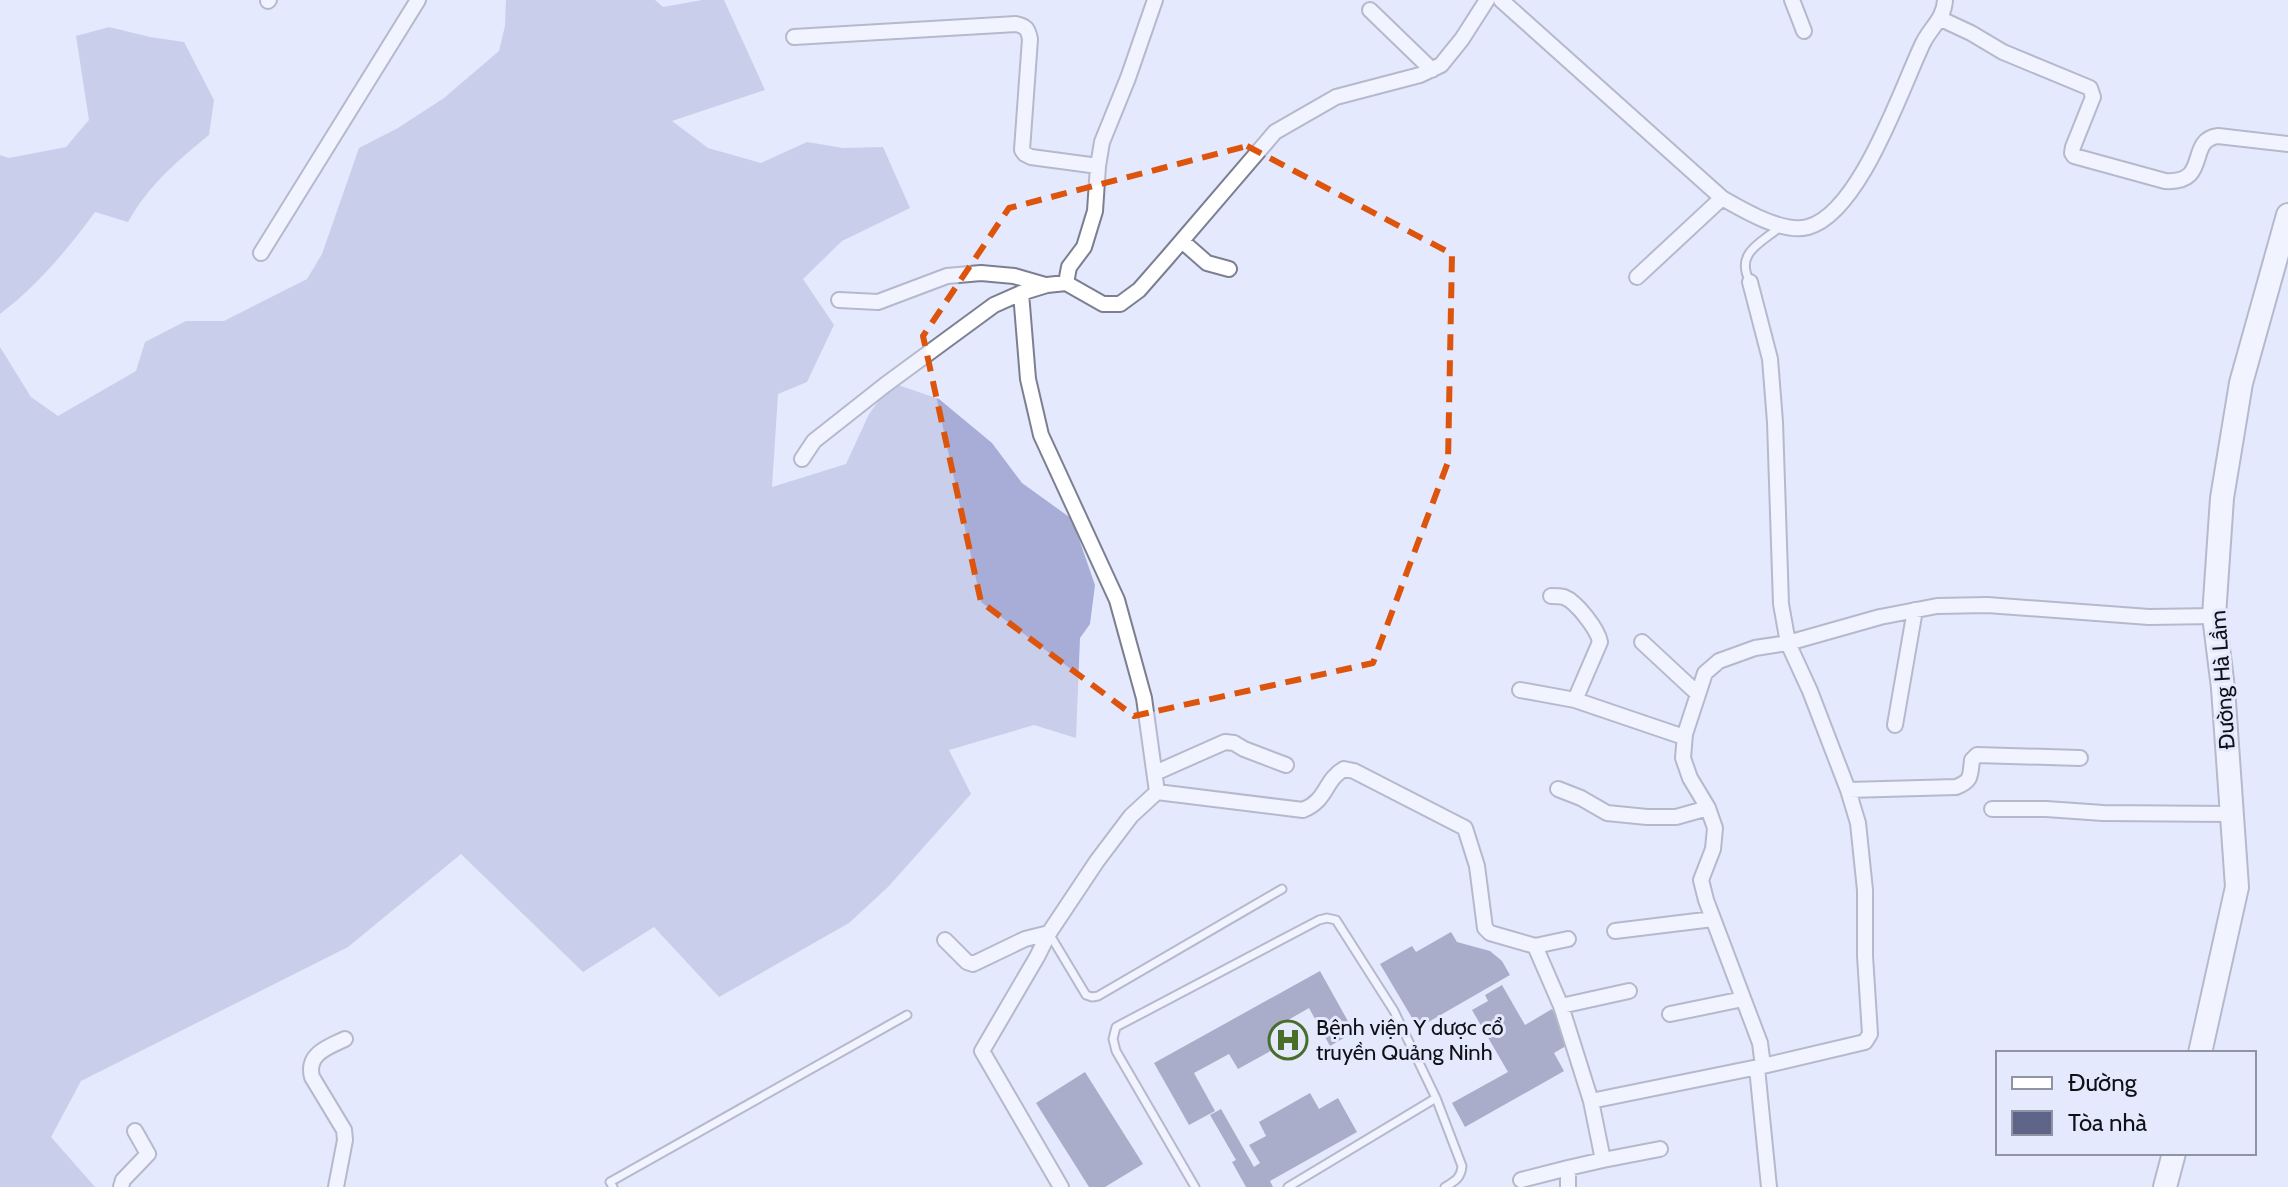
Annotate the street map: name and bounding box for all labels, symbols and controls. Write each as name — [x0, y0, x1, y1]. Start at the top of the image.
street label: Đường Hà Lầm — [2204, 609, 2241, 751]
place label: Bệnh viện Y dược cổ truyền Quảng Ninh — [1316, 1014, 1504, 1066]
hospital icon: Bệnh viện Y dược cổ truyền Quảng Ninh — [1267, 1019, 1309, 1061]
legend — [1996, 1051, 2256, 1155]
text: Đường — [2068, 1068, 2138, 1097]
text: Tòa nhà — [2068, 1108, 2147, 1137]

